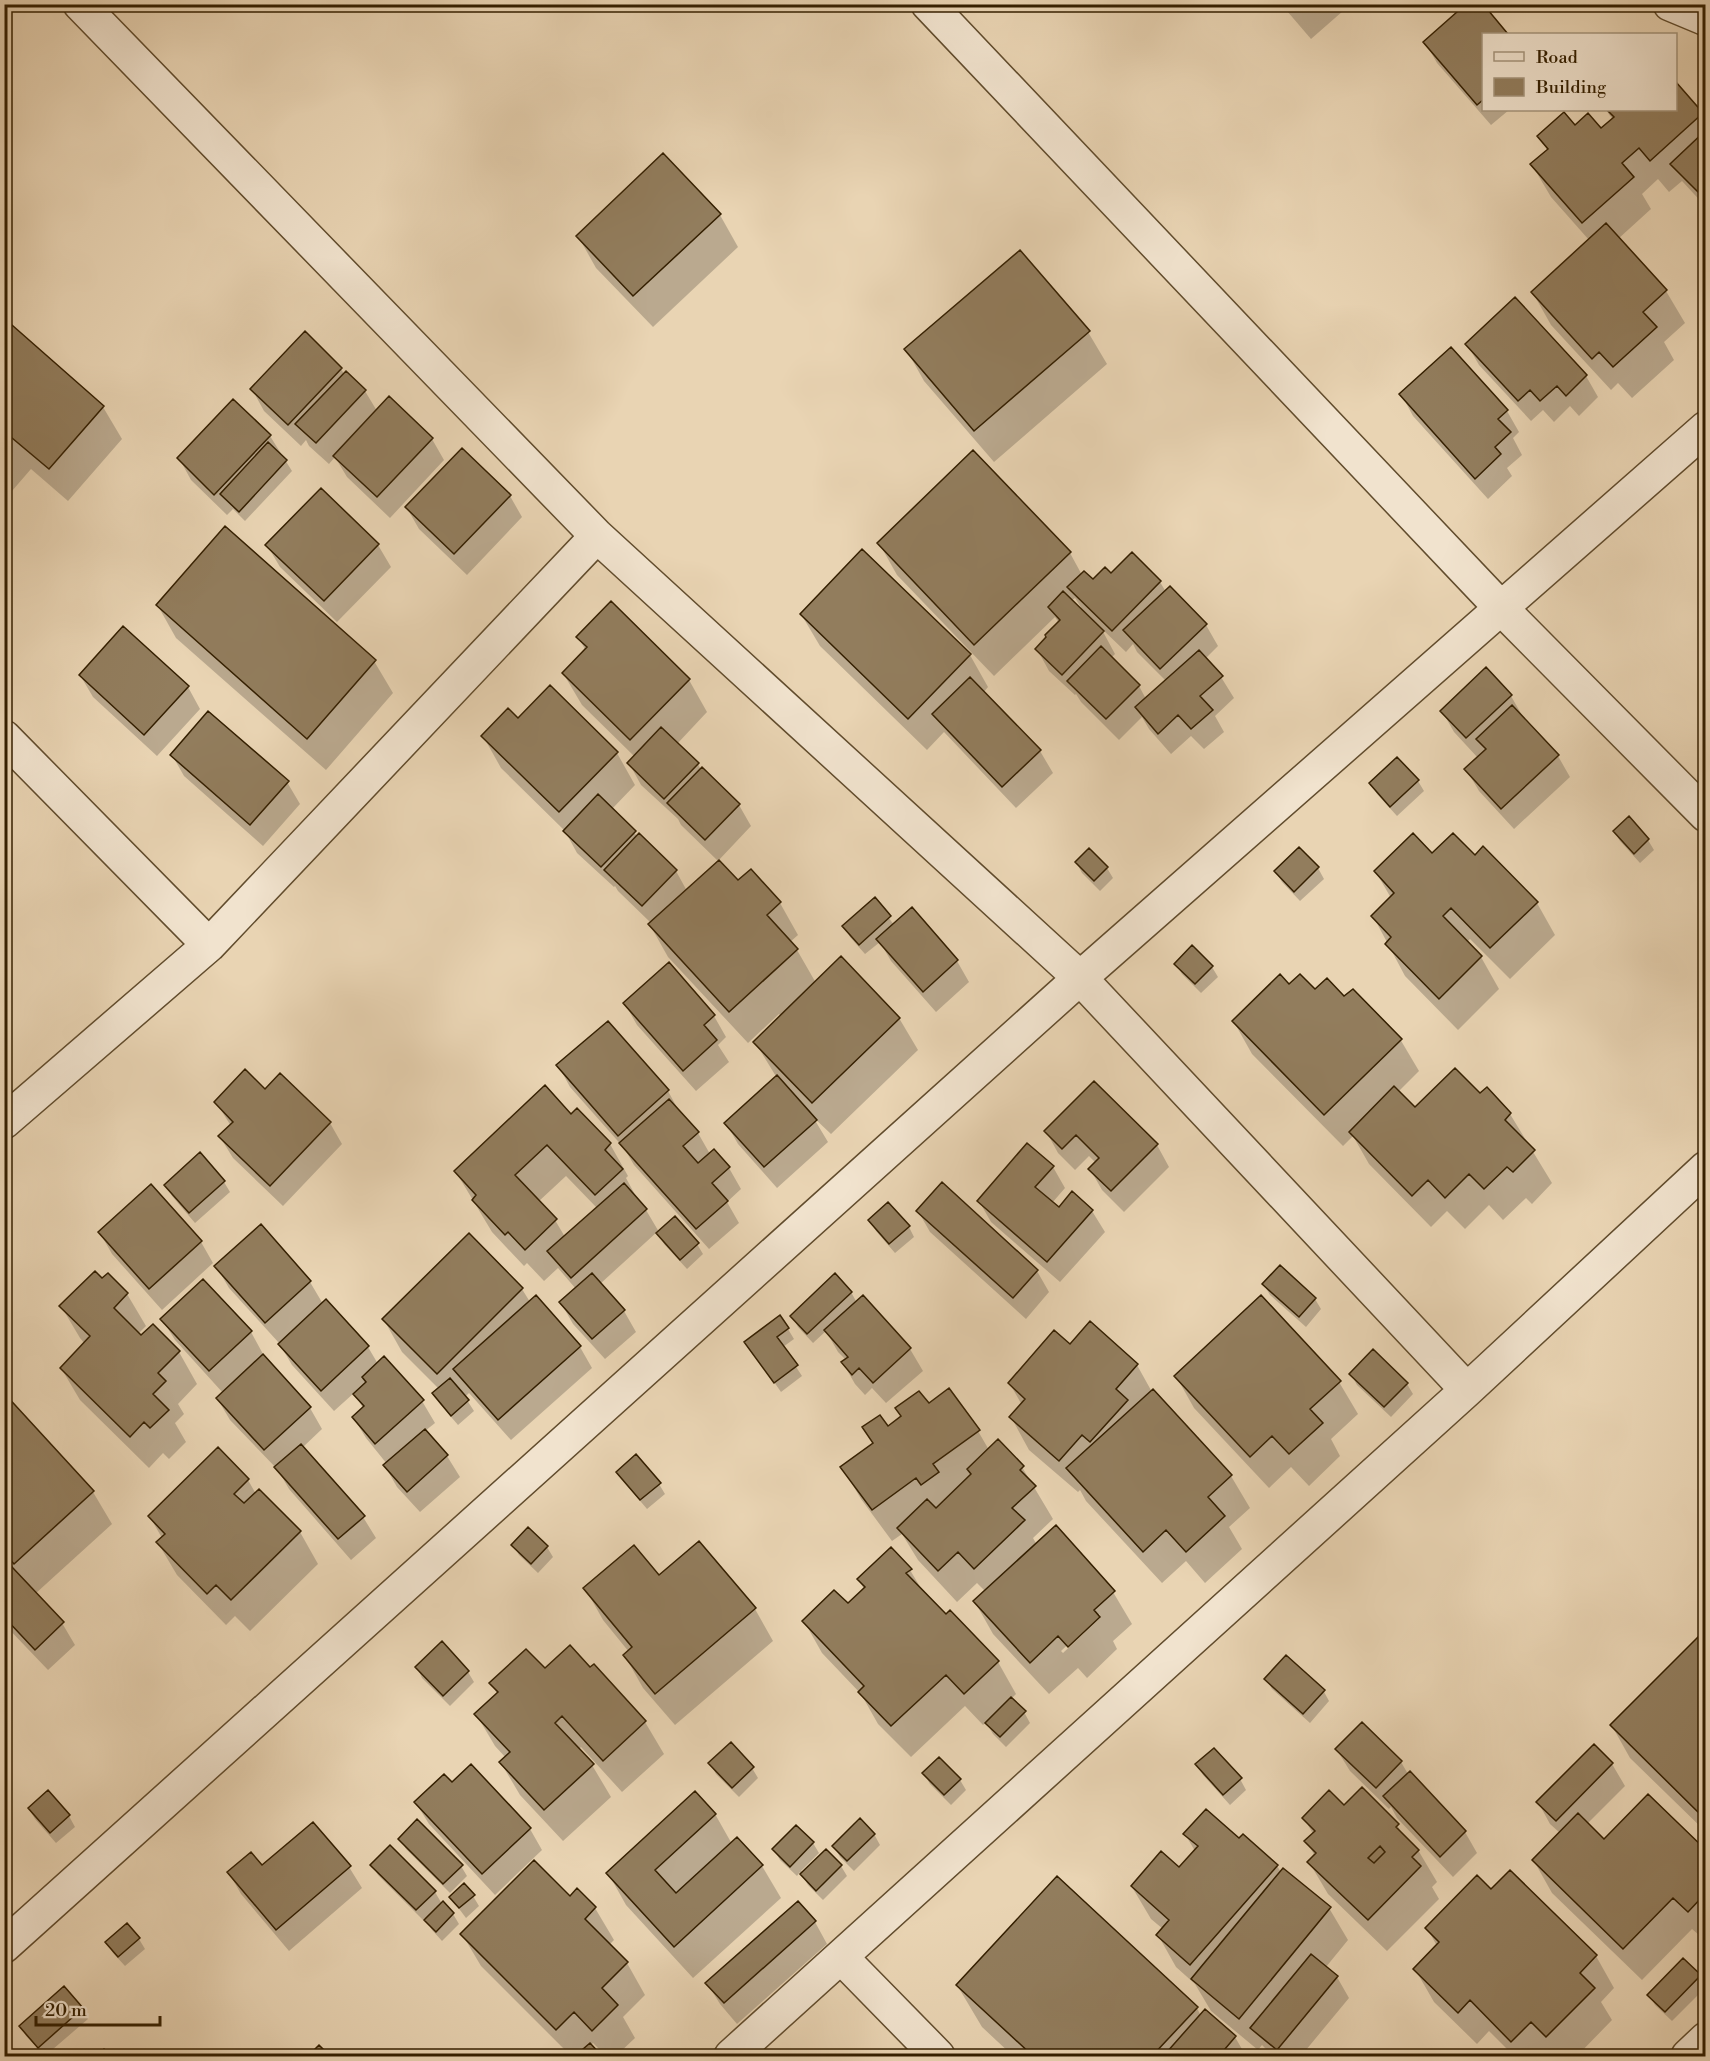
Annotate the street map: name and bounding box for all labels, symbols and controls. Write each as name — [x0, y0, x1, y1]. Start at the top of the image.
legend — [1482, 33, 1677, 111]
text: Road — [1536, 46, 1579, 69]
text: Building — [1535, 76, 1607, 99]
scale bar — [36, 1989, 160, 2027]
text: 20 m — [45, 1999, 87, 2022]

